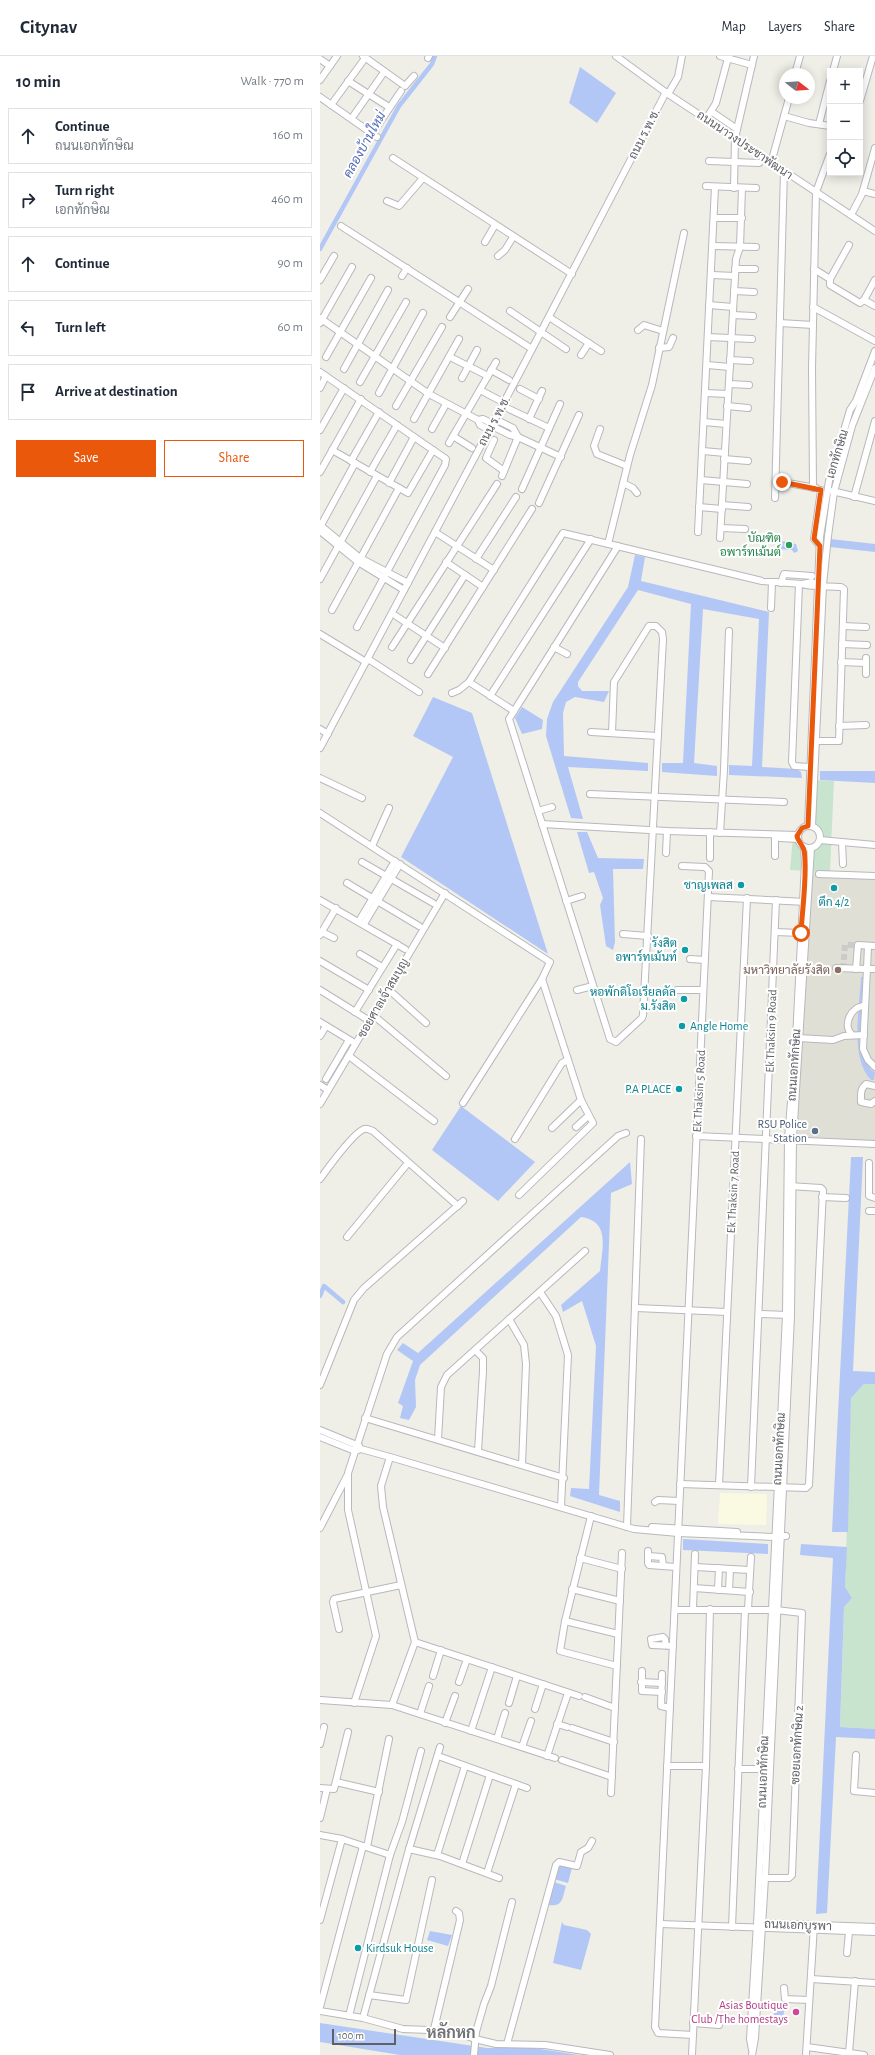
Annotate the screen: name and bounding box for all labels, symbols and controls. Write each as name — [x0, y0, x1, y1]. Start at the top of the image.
text: Citynav — [20, 18, 77, 37]
text: Map — [721, 20, 746, 34]
text: Layers — [768, 20, 802, 34]
text: Share — [824, 20, 855, 34]
north arrow — [779, 68, 815, 104]
map controls — [827, 68, 863, 176]
button: + — [827, 68, 863, 104]
text: 10 min — [16, 73, 61, 90]
text: Walk · 770 m — [240, 75, 304, 88]
button: − — [827, 104, 863, 140]
street label: ถนน ร.พ.ช. — [626, 107, 662, 161]
water label: คลองบ้านใหม่ — [339, 108, 389, 180]
street label: ถนนนาวงประชาพัฒนา — [695, 108, 796, 181]
text: Continue — [55, 119, 110, 134]
icon: ahead — [17, 125, 39, 147]
text: 160 m — [273, 129, 303, 142]
text: ถนนเอกทักษิณ — [55, 140, 134, 153]
button: locate — [827, 140, 863, 176]
text: Turn right — [55, 183, 114, 198]
icon: right — [17, 189, 39, 211]
text: 460 m — [271, 193, 303, 206]
text: เอกทักษิณ — [55, 204, 110, 217]
icon: ahead — [17, 253, 39, 275]
text: Continue — [55, 256, 110, 271]
text: 90 m — [277, 257, 303, 270]
icon: left — [17, 317, 39, 339]
text: Turn left — [55, 320, 106, 335]
text: 60 m — [277, 321, 303, 334]
icon: arrive — [17, 381, 39, 403]
text: Arrive at destination — [55, 384, 178, 399]
street label: ถนน ร.พ.ช. — [476, 394, 512, 448]
street label: เอกทักษิณ — [823, 428, 850, 480]
button: Save — [16, 440, 156, 477]
button: Share — [164, 440, 304, 477]
route end — [773, 473, 791, 491]
place label: บัณฑิต อพาร์ทเม้นต์ — [720, 531, 781, 558]
marker: บัณฑิต อพาร์ทเม้นต์ — [784, 540, 794, 550]
place label: ชาญเพลส — [684, 879, 733, 892]
marker: ชาญเพลส — [736, 880, 746, 890]
marker: ตึก 4/2 — [829, 883, 839, 893]
place label: ตึก 4/2 — [819, 895, 850, 908]
route start — [792, 924, 810, 942]
place label: รังสิต อพาร์ทเม้นท์ — [615, 936, 677, 963]
marker: รังสิต อพาร์ทเม้นท์ — [680, 945, 690, 955]
street label: ซอยศาลเจ้าสมบุญ — [355, 956, 413, 1041]
place label: มหาวิทยาลัยรังสิต — [743, 963, 830, 976]
marker: มหาวิทยาลัยรังสิต — [833, 965, 843, 975]
place label: หอพักดิโอเรียลดัล ม.รังสิต — [590, 984, 676, 1012]
street label: Ek Thaksin 9 Road — [764, 989, 778, 1073]
marker: หอพักดิโอเรียลดัล ม.รังสิต — [679, 994, 689, 1004]
place label: Angle Home — [690, 1020, 748, 1032]
marker: Angle Home — [677, 1021, 687, 1031]
street label: ถนนเอกทักษิณ — [784, 1028, 803, 1102]
street label: Ek Thaksin 5 Road — [691, 1049, 707, 1133]
place label: P.A PLACE — [625, 1083, 671, 1095]
marker: P.A PLACE — [674, 1084, 684, 1094]
place label: RSU Police Station — [758, 1118, 807, 1144]
marker: RSU Police Station — [810, 1126, 820, 1136]
street label: Ek Thaksin 7 Road — [725, 1150, 741, 1234]
street label: ถนนเอกทักษิณ — [770, 1412, 787, 1486]
street label: ซอยเอกทักษิณ 2 — [788, 1704, 805, 1785]
street label: ถนนเอกทักษิณ — [755, 1735, 770, 1809]
street label: ถนนเอกบูรพา — [764, 1918, 832, 1934]
place label: Kirdsuk House — [366, 1942, 434, 1954]
marker: Kirdsuk House — [353, 1943, 363, 1953]
place label: Asias Boutique Club /The homestays — [691, 1999, 788, 2026]
marker: Asias Boutique Club /The homestays — [791, 2007, 801, 2017]
district label: หลักหก — [426, 2022, 476, 2041]
scale bar — [332, 2027, 396, 2046]
text: 100 m — [338, 2030, 364, 2041]

